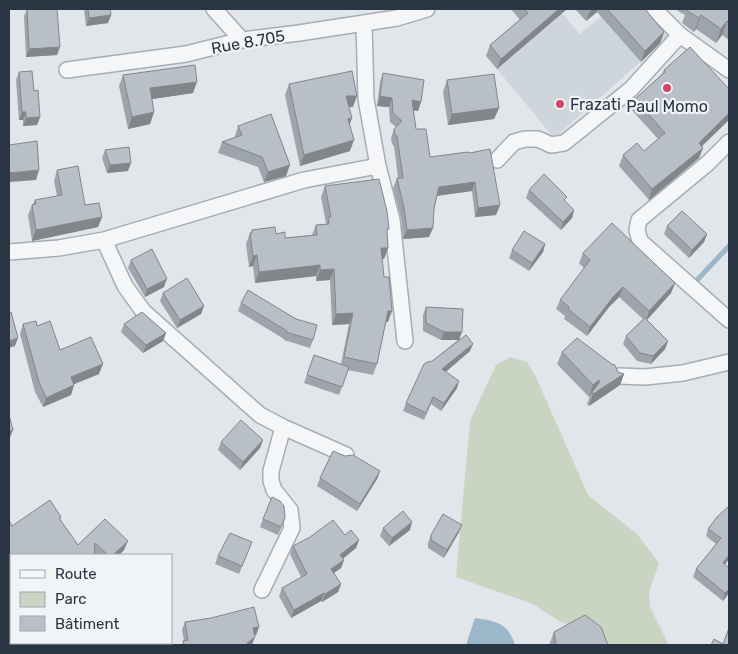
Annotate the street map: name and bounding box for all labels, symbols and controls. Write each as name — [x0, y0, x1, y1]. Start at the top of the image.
street label: Rue 8.705 — [210, 26, 286, 58]
marker: Paul Momo — [661, 82, 673, 94]
place label: Frazati — [570, 95, 621, 114]
place label: Paul Momo — [626, 97, 708, 116]
marker: Frazati — [554, 98, 566, 110]
legend — [10, 554, 172, 644]
text: Route — [55, 565, 97, 583]
text: Parc — [55, 590, 87, 608]
text: Bâtiment — [55, 615, 119, 633]

